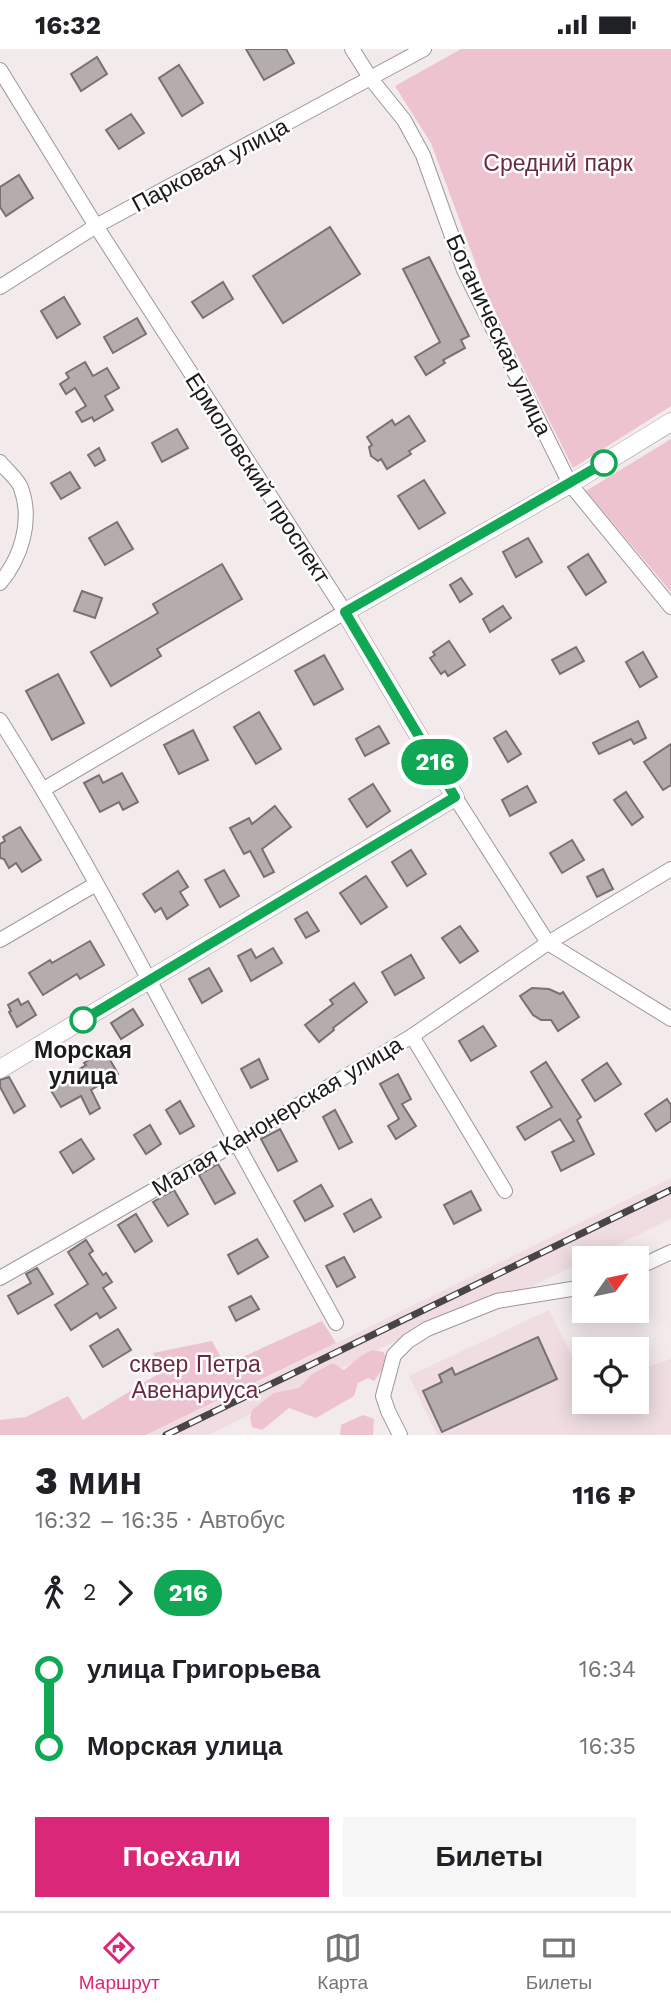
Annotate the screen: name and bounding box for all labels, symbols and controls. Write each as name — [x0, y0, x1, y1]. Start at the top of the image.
text: 16:32 — [35, 10, 101, 40]
street label: Парковая улица — [127, 113, 293, 218]
park label: Средний парк — [483, 150, 634, 177]
street label: Ботаническая улица — [440, 230, 557, 440]
street label: Ермоловский проспект — [179, 368, 336, 589]
unlabelled marker — [591, 450, 617, 476]
line badge: 216 — [395, 739, 475, 785]
text: 216 — [415, 748, 455, 776]
marker: Морская улица — [70, 1007, 96, 1033]
street label: Малая Канонерская улица — [147, 1031, 407, 1202]
place label: Морская улица — [34, 1037, 132, 1090]
north arrow — [572, 1246, 649, 1323]
map controls — [572, 1246, 649, 1414]
button: locate — [572, 1337, 649, 1414]
park label: сквер Петра Авенариуса — [129, 1351, 261, 1404]
text: 3 мин — [35, 1459, 142, 1503]
text: 116 ₽ — [572, 1480, 636, 1510]
text: 16:32 – 16:35 · Автобус — [35, 1507, 285, 1534]
icon: walk — [35, 1574, 73, 1612]
icon: forward — [106, 1574, 144, 1612]
text: 2 — [83, 1579, 96, 1606]
text: 216 — [168, 1579, 208, 1607]
text: улица Григорьева — [87, 1654, 320, 1684]
text: 16:34 — [579, 1656, 636, 1683]
text: Морская улица — [87, 1731, 282, 1761]
text: 16:35 — [579, 1733, 636, 1760]
button: Поехали — [35, 1817, 329, 1897]
button: Билеты — [343, 1817, 636, 1897]
tab: Маршрут — [79, 1929, 160, 1994]
tab: Карта — [317, 1929, 368, 1994]
tab: Билеты — [526, 1929, 592, 1994]

